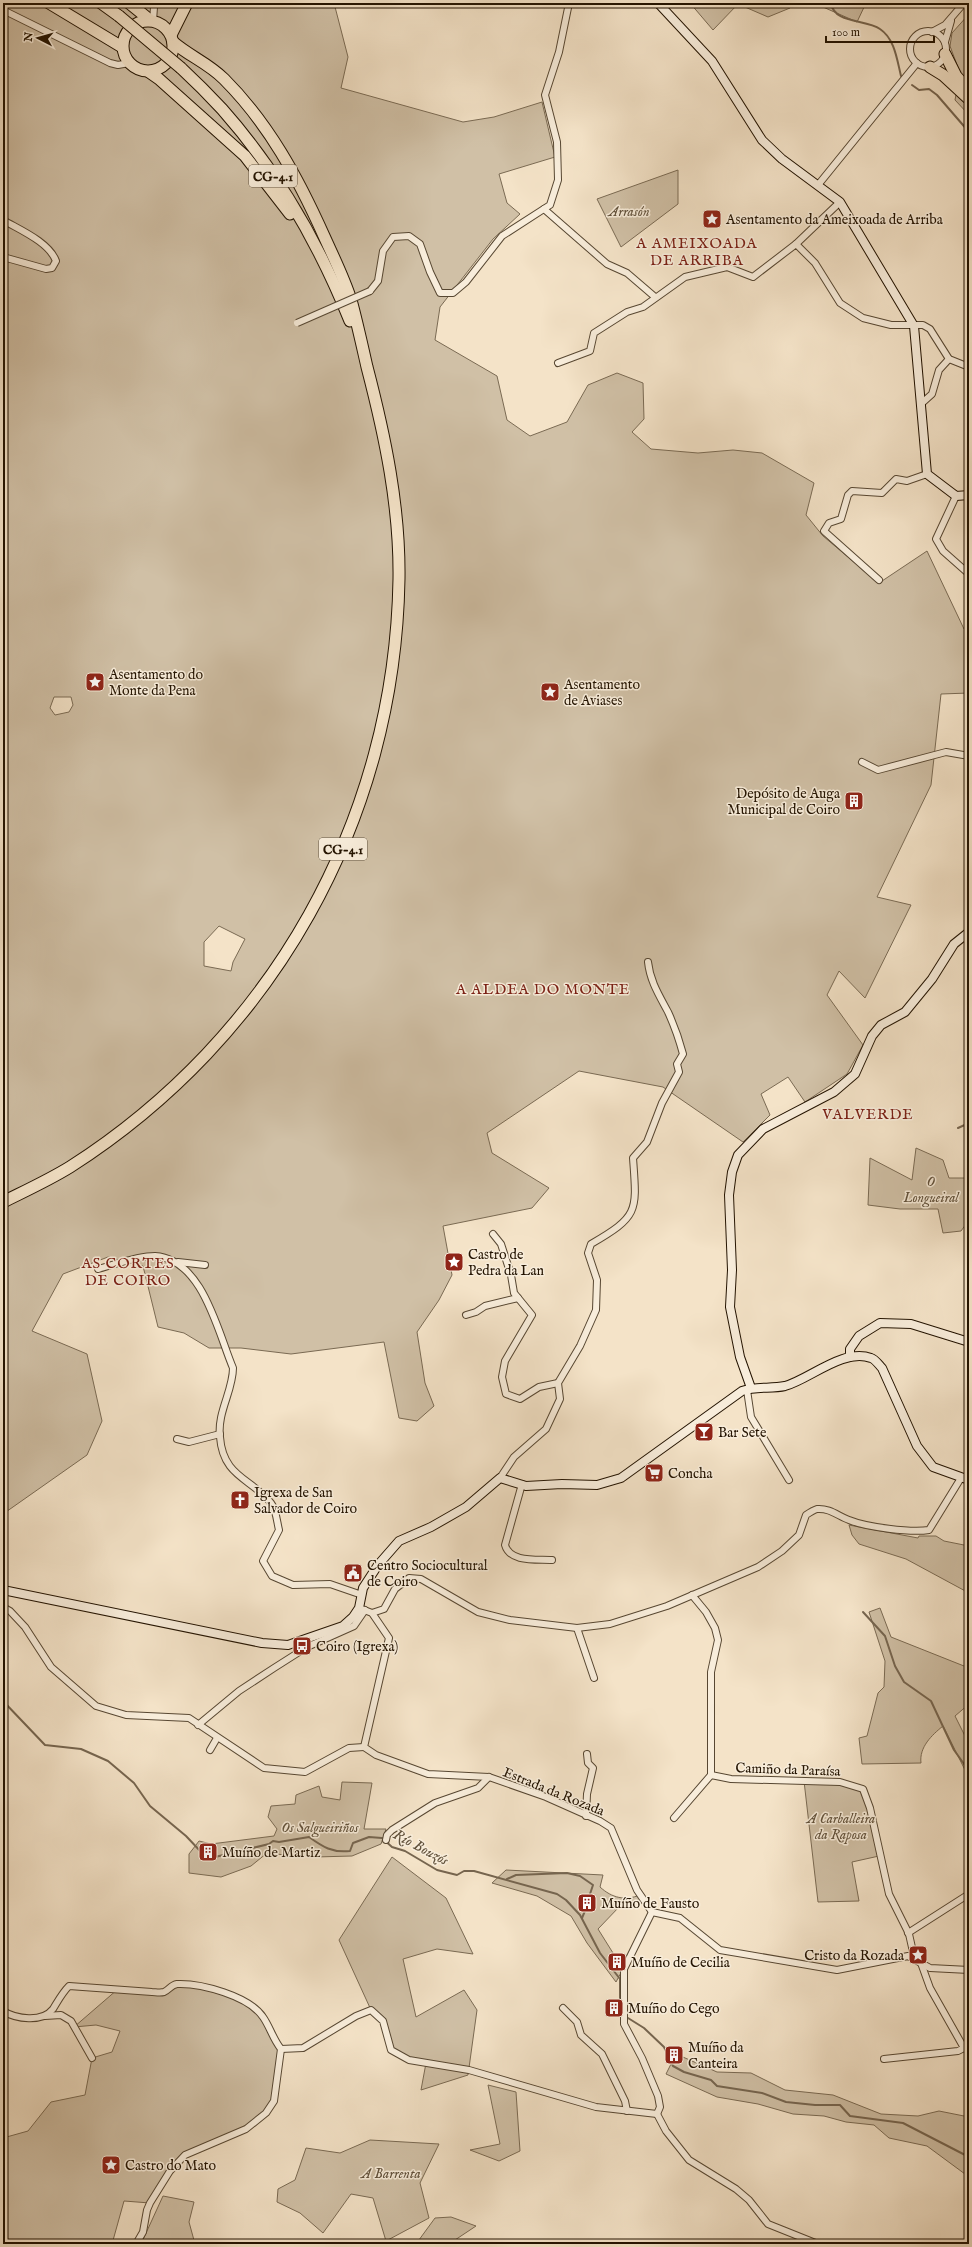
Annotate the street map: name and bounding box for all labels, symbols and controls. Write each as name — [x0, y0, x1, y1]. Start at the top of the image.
north arrow — [18, 18, 58, 58]
scale bar — [826, 18, 934, 44]
text: 100 m — [832, 25, 860, 40]
text: N — [21, 31, 37, 44]
road number: CG-4.1 — [249, 165, 297, 187]
park label: Arrasón — [607, 203, 649, 221]
place icon: Asentamento da Ameixoada de Arriba — [701, 208, 723, 230]
place label: Asentamento da Ameixoada de Arriba — [725, 211, 944, 229]
district label: A AMEIXOADA DE ARRIBA — [635, 234, 758, 270]
place label: Asentamento do Monte da Pena — [108, 666, 204, 700]
place icon: Asentamento do Monte da Pena — [84, 671, 106, 693]
place label: Asentamento de Aviases — [563, 676, 640, 710]
place icon: Asentamento de Aviases — [539, 681, 561, 703]
place label: Depósito de Auga Municipal de Coiro — [727, 785, 841, 819]
building icon: Depósito de Auga Municipal de Coiro — [843, 790, 865, 812]
road number: CG-4.1 — [319, 838, 367, 860]
district label: A ALDEA DO MONTE — [455, 980, 630, 999]
district label: VALVERDE — [821, 1105, 914, 1124]
park label: O Longueiral — [902, 1173, 960, 1208]
place label: Castro de Pedra da Lan — [468, 1246, 545, 1280]
place icon: Castro de Pedra da Lan — [443, 1251, 465, 1273]
district label: AS CORTES DE COIRO — [80, 1254, 175, 1290]
bar icon: Bar Sete — [693, 1421, 715, 1443]
place label: Bar Sete — [718, 1424, 767, 1442]
supermarket icon: Concha — [643, 1462, 665, 1484]
place label: Concha — [668, 1465, 713, 1483]
place label: Igrexa de San Salvador de Coiro — [254, 1484, 358, 1518]
church icon: Igrexa de San Salvador de Coiro — [229, 1489, 251, 1511]
place label: Centro Sociocultural de Coiro — [367, 1557, 488, 1591]
public building icon: Centro Sociocultural de Coiro — [342, 1562, 364, 1584]
bus stop icon: Coiro (Igrexa) — [291, 1635, 313, 1657]
place label: Coiro (Igrexa) — [316, 1638, 398, 1656]
street label: Camiño da Paraísa — [735, 1759, 842, 1781]
street label: Estrada da Rozada — [500, 1763, 608, 1821]
park label: A Carballeira da Raposa — [805, 1810, 875, 1844]
park label: Os Salgueiriños — [282, 1819, 359, 1838]
water label: Río Bouzós — [390, 1825, 452, 1870]
building icon: Muíño de Martiz — [197, 1841, 219, 1863]
place label: Muíño de Martiz — [222, 1844, 321, 1862]
building icon: Muíño de Fausto — [576, 1892, 598, 1914]
place label: Muíño de Fausto — [601, 1895, 700, 1913]
place icon: Cristo da Rozada — [907, 1944, 929, 1966]
place label: Cristo da Rozada — [804, 1947, 905, 1965]
building icon: Muíño de Cecilia — [606, 1951, 628, 1973]
place label: Muíño de Cecilia — [631, 1954, 731, 1972]
building icon: Muíño do Cego — [603, 1997, 625, 2019]
place label: Muíño do Cego — [628, 2000, 720, 2018]
place label: Muíño da Canteira — [688, 2039, 745, 2073]
building icon: Muíño da Canteira — [663, 2044, 685, 2066]
place icon: Castro do Mato — [100, 2154, 122, 2176]
place label: Castro do Mato — [125, 2157, 217, 2175]
park label: A Barrenta — [359, 2165, 421, 2183]

